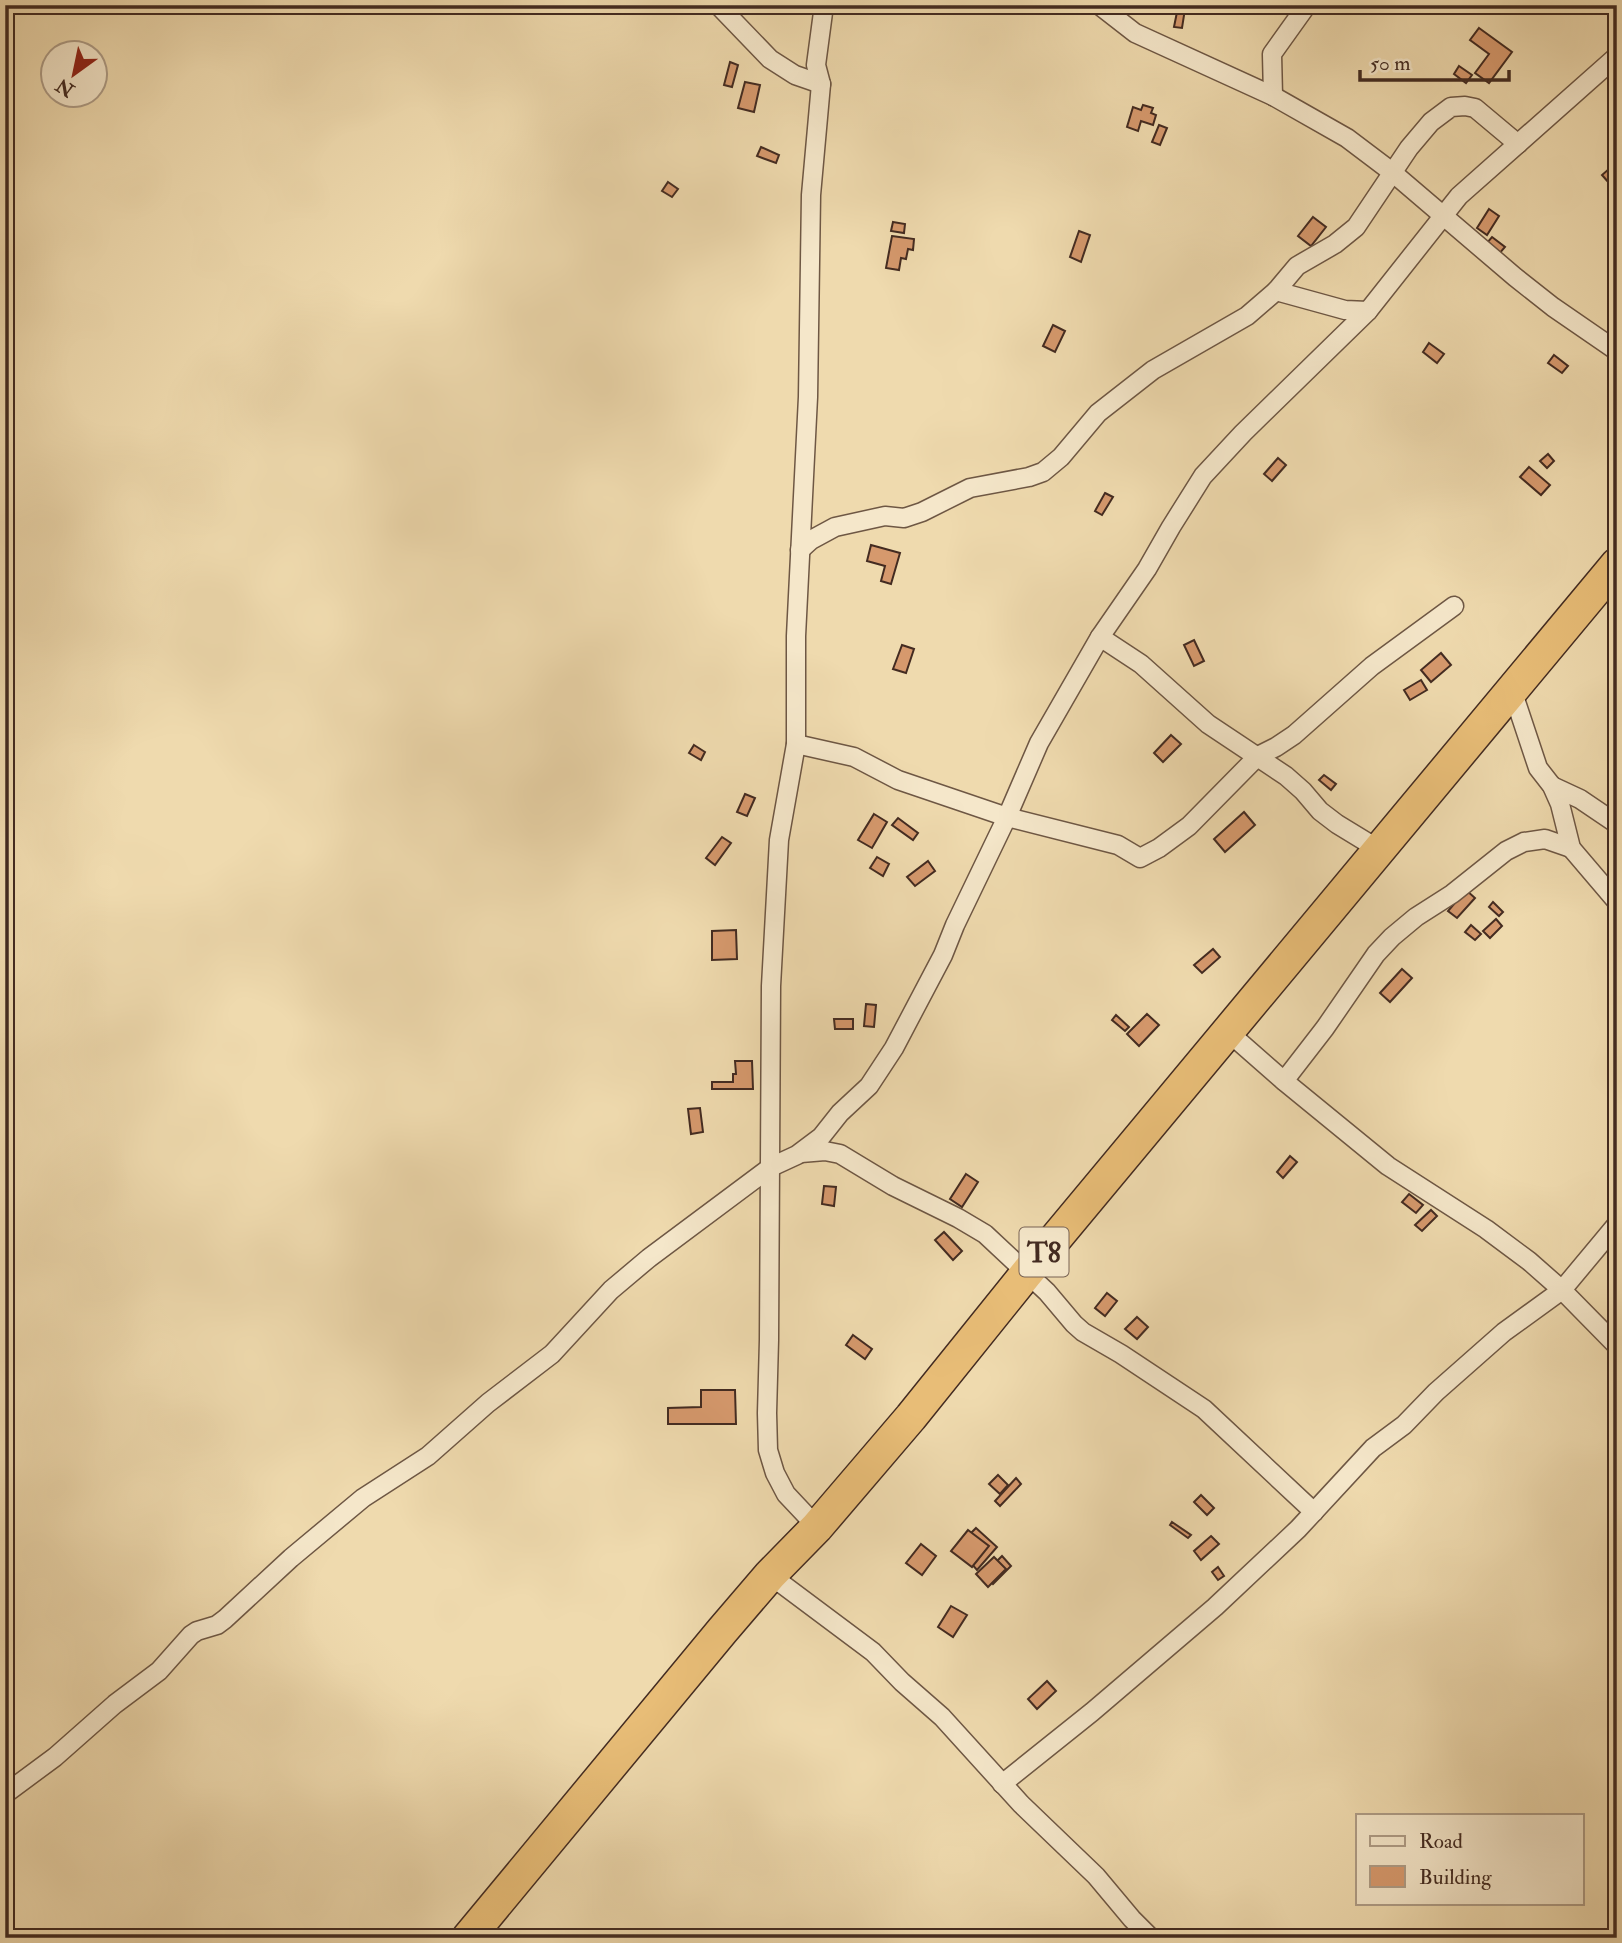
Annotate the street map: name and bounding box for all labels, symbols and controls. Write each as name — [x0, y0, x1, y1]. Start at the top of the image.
north arrow — [38, 38, 108, 108]
scale bar — [1360, 38, 1508, 82]
text: 50 m — [1370, 50, 1411, 77]
text: N — [51, 72, 80, 103]
road number: T8 — [1020, 1228, 1068, 1276]
legend — [1356, 1814, 1584, 1904]
text: Road — [1419, 1828, 1464, 1855]
text: Building — [1419, 1864, 1492, 1891]

